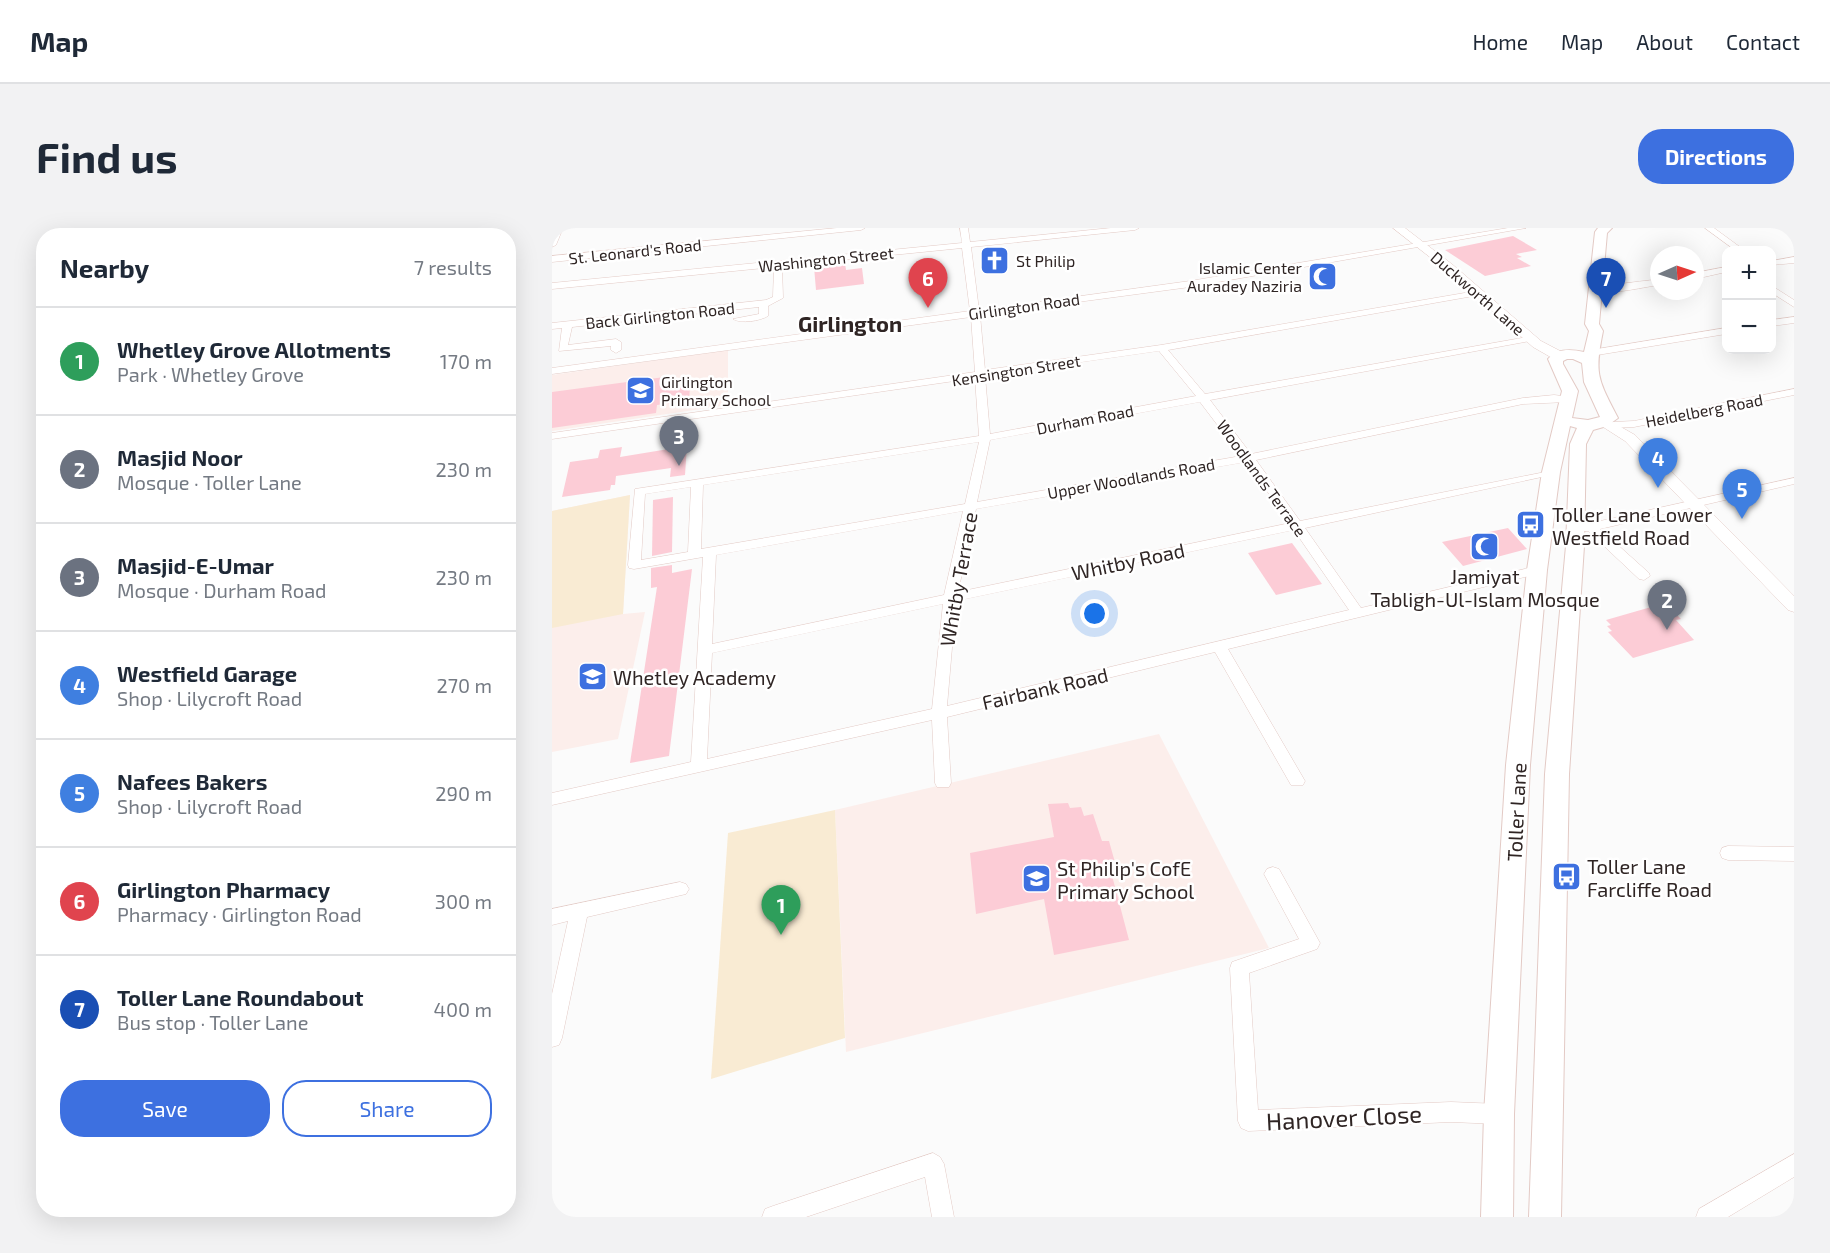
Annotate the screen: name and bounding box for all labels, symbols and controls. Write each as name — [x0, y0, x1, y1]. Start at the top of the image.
text: Map — [30, 24, 88, 58]
text: Home — [1472, 29, 1528, 54]
text: Map — [1561, 29, 1603, 54]
text: About — [1636, 29, 1693, 54]
text: Contact — [1726, 29, 1800, 54]
button: Directions — [1638, 129, 1794, 184]
text: Find us — [36, 131, 178, 181]
street label: St. Leonard's Road — [568, 235, 702, 267]
street label: Washington Street — [757, 242, 895, 276]
church icon: St Philip — [979, 244, 1011, 276]
north arrow — [1650, 246, 1704, 300]
map controls — [1722, 246, 1776, 354]
button: + — [1722, 246, 1776, 300]
street label: Duckworth Lane — [1427, 247, 1529, 339]
place label: St Philip — [1016, 251, 1075, 270]
text: Nearby — [60, 252, 149, 283]
text: 7 results — [414, 255, 492, 279]
place label: Islamic Center Auradey Naziria — [1187, 258, 1303, 295]
pin: 6 — [908, 259, 947, 308]
pin: 7 — [1586, 259, 1626, 308]
mosque icon: Islamic Center Auradey Naziria — [1307, 260, 1339, 292]
street label: Girlington Road — [967, 289, 1081, 323]
street label: Back Girlington Road — [584, 298, 736, 332]
button: − — [1722, 300, 1776, 354]
district label: Girlington — [798, 310, 902, 336]
text: Whetley Grove Allotments — [117, 336, 391, 362]
text: 1 — [75, 349, 84, 373]
text: 170 m — [440, 349, 492, 373]
street label: Kensington Street — [950, 350, 1082, 390]
text: Park · Whetley Grove — [117, 362, 304, 386]
place label: Girlington Primary School — [661, 372, 771, 409]
school or university icon: Girlington Primary School — [624, 374, 656, 406]
street label: Heidelberg Road — [1644, 389, 1764, 431]
street label: Durham Road — [1035, 400, 1135, 438]
pin: 3 — [660, 416, 698, 466]
street label: Woodlands Terrace — [1213, 416, 1311, 540]
pin: 4 — [1638, 438, 1678, 488]
text: Masjid Noor — [117, 444, 243, 470]
street label: Upper Woodlands Road — [1046, 454, 1216, 502]
text: 2 — [74, 457, 85, 481]
text: 230 m — [436, 457, 492, 481]
text: Mosque · Toller Lane — [117, 470, 302, 494]
pin: 5 — [1722, 470, 1762, 519]
place label: Toller Lane Lower Westfield Road — [1552, 502, 1712, 549]
bus stop icon: Toller Lane Lower Westfield Road — [1515, 509, 1547, 541]
street label: Whitby Terrace — [934, 510, 982, 648]
mosque icon: Jamiyat Tabligh-Ul-Islam Mosque — [1469, 530, 1501, 562]
street label: Whitby Road — [1069, 537, 1187, 585]
text: Masjid-E-Umar — [117, 552, 274, 578]
place label: Jamiyat Tabligh-Ul-Islam Mosque — [1370, 564, 1600, 611]
text: 3 — [74, 565, 85, 589]
text: 230 m — [436, 565, 492, 589]
text: Mosque · Durham Road — [117, 578, 327, 602]
pin: 2 — [1648, 580, 1686, 630]
your location — [1080, 599, 1109, 628]
text: Westfield Garage — [117, 660, 297, 686]
school or university icon: Whetley Academy — [576, 661, 608, 693]
street label: Fairbank Road — [980, 662, 1110, 714]
place label: Whetley Academy — [613, 665, 777, 689]
text: 4 — [73, 673, 86, 697]
text: 270 m — [436, 673, 492, 697]
text: Shop · Lilycroft Road — [117, 686, 302, 710]
street label: Toller Lane — [1501, 762, 1531, 862]
text: Nafees Bakers — [117, 768, 267, 794]
text: 5 — [74, 781, 85, 805]
text: 290 m — [435, 781, 492, 805]
text: Shop · Lilycroft Road — [117, 794, 302, 818]
place label: Toller Lane Farcliffe Road — [1587, 854, 1712, 901]
place label: St Philip's CofE Primary School — [1057, 856, 1194, 903]
bus stop icon: Toller Lane Farcliffe Road — [1550, 861, 1582, 893]
school or university icon: St Philip's CofE Primary School — [1020, 863, 1052, 895]
text: Girlington Pharmacy — [117, 876, 330, 902]
pin: 1 — [762, 886, 800, 935]
text: 6 — [74, 889, 85, 913]
text: 300 m — [435, 889, 492, 913]
text: Pharmacy · Girlington Road — [117, 902, 362, 926]
text: Toller Lane Roundabout — [117, 984, 363, 1010]
text: 7 — [74, 997, 85, 1021]
text: 400 m — [434, 997, 492, 1021]
text: Bus stop · Toller Lane — [117, 1010, 308, 1034]
button: Save — [60, 1080, 270, 1137]
button: Share — [282, 1080, 492, 1137]
street label: Hanover Close — [1265, 1098, 1423, 1136]

